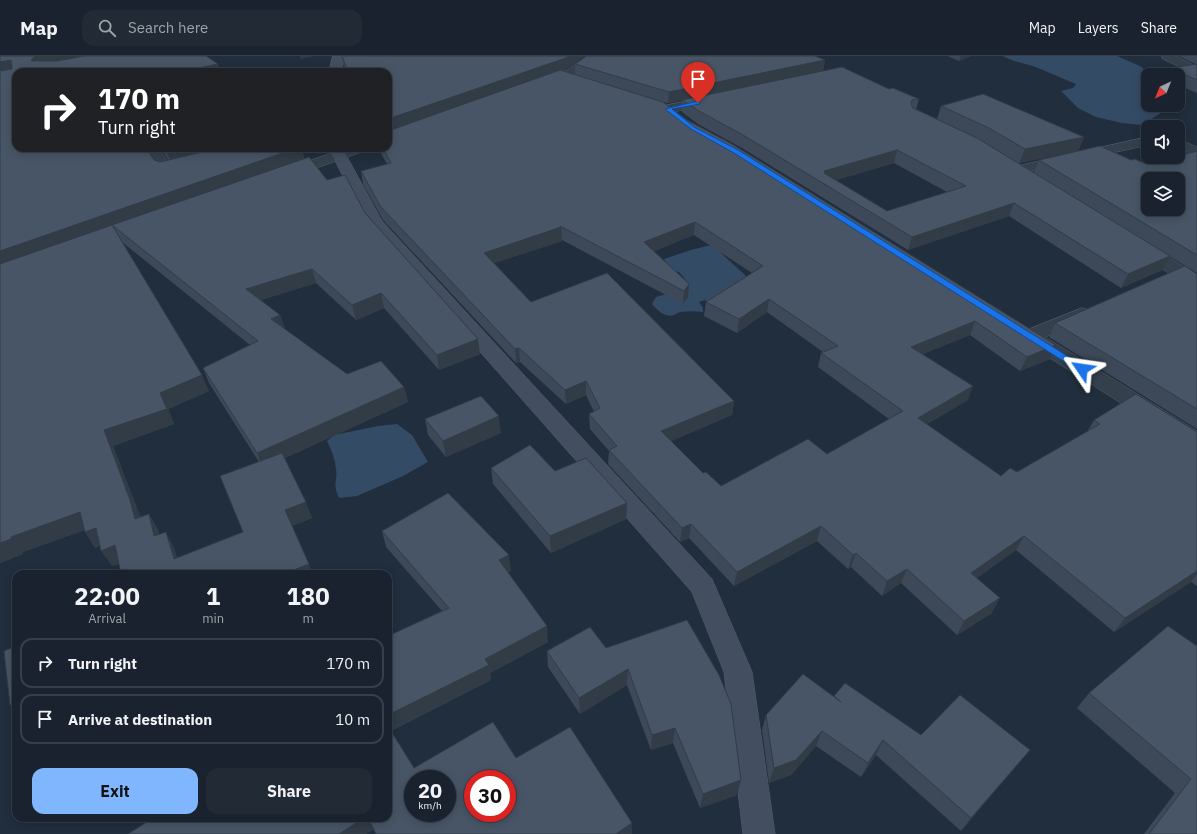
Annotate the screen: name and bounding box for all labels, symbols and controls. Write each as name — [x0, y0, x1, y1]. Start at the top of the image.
search box — [82, 10, 362, 46]
text: Map — [20, 16, 58, 40]
icon: search — [96, 17, 118, 39]
text: Search here — [128, 18, 208, 37]
text: Map — [1029, 19, 1056, 37]
text: Layers — [1078, 19, 1119, 37]
text: Share — [1141, 19, 1177, 37]
pin — [681, 62, 715, 103]
icon: arrive — [687, 68, 709, 90]
north arrow — [1141, 68, 1185, 112]
map controls — [1141, 68, 1185, 216]
text: 170 m — [98, 80, 180, 117]
icon: right — [32, 84, 84, 136]
text: Turn right — [98, 116, 176, 139]
button: sound — [1141, 120, 1185, 164]
button: layers — [1141, 172, 1185, 216]
position arrow — [1061, 348, 1103, 390]
text: 22:00 — [74, 580, 140, 612]
text: 1 — [206, 580, 220, 612]
text: 180 — [286, 580, 330, 612]
text: Arrival — [88, 610, 126, 627]
text: min — [202, 610, 224, 627]
text: m — [302, 610, 314, 627]
icon: right — [34, 652, 56, 674]
text: Turn right — [68, 654, 137, 673]
text: 170 m — [326, 654, 370, 673]
icon: arrive — [34, 708, 56, 730]
text: Arrive at destination — [68, 710, 212, 729]
text: 10 m — [335, 710, 370, 729]
button: Exit — [32, 768, 198, 814]
button: Share — [206, 768, 372, 814]
speed limit sign: 30 — [464, 770, 516, 822]
text: 20 — [418, 777, 442, 804]
text: km/h — [418, 799, 442, 812]

